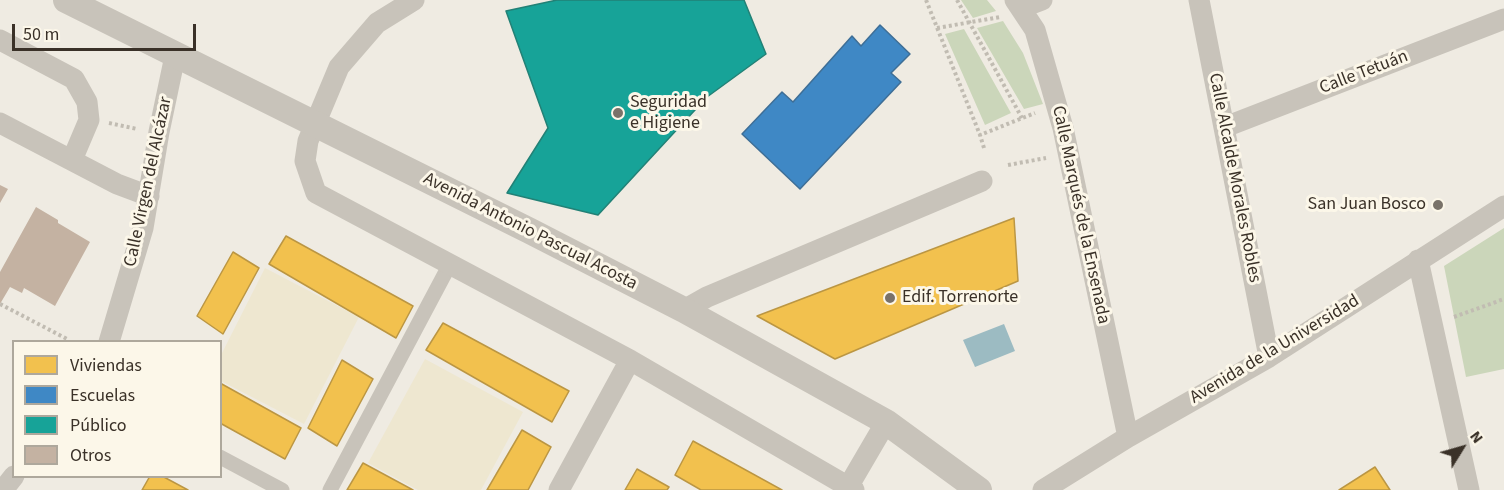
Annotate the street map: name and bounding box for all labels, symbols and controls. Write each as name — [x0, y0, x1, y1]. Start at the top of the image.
scale bar — [15, 12, 200, 50]
text: 50 m — [23, 22, 59, 47]
street label: Calle Tetuán — [1317, 46, 1411, 100]
street label: Calle Alcalde Morales Robles — [1203, 71, 1265, 285]
place label: Seguridad e Higiene — [630, 92, 707, 134]
street label: Calle Virgen del Alcázar — [120, 95, 178, 269]
street label: Calle Marqués de la Ensenada — [1046, 104, 1114, 326]
marker: Seguridad e Higiene — [611, 106, 625, 120]
street label: Avenida Antonio Pascual Acosta — [419, 169, 641, 295]
place label: San Juan Bosco — [1308, 194, 1426, 216]
marker: San Juan Bosco — [1431, 198, 1445, 212]
place label: Edif. Torrenorte — [902, 287, 1018, 309]
marker: Edif. Torrenorte — [883, 291, 897, 305]
street label: Avenida de la Universidad — [1186, 291, 1364, 409]
legend — [12, 340, 222, 478]
text: Viviendas — [70, 353, 142, 378]
text: Escuelas — [70, 383, 135, 408]
text: Público — [70, 413, 127, 438]
north arrow — [1432, 418, 1492, 478]
text: N — [1464, 426, 1488, 448]
text: Otros — [70, 443, 111, 468]

